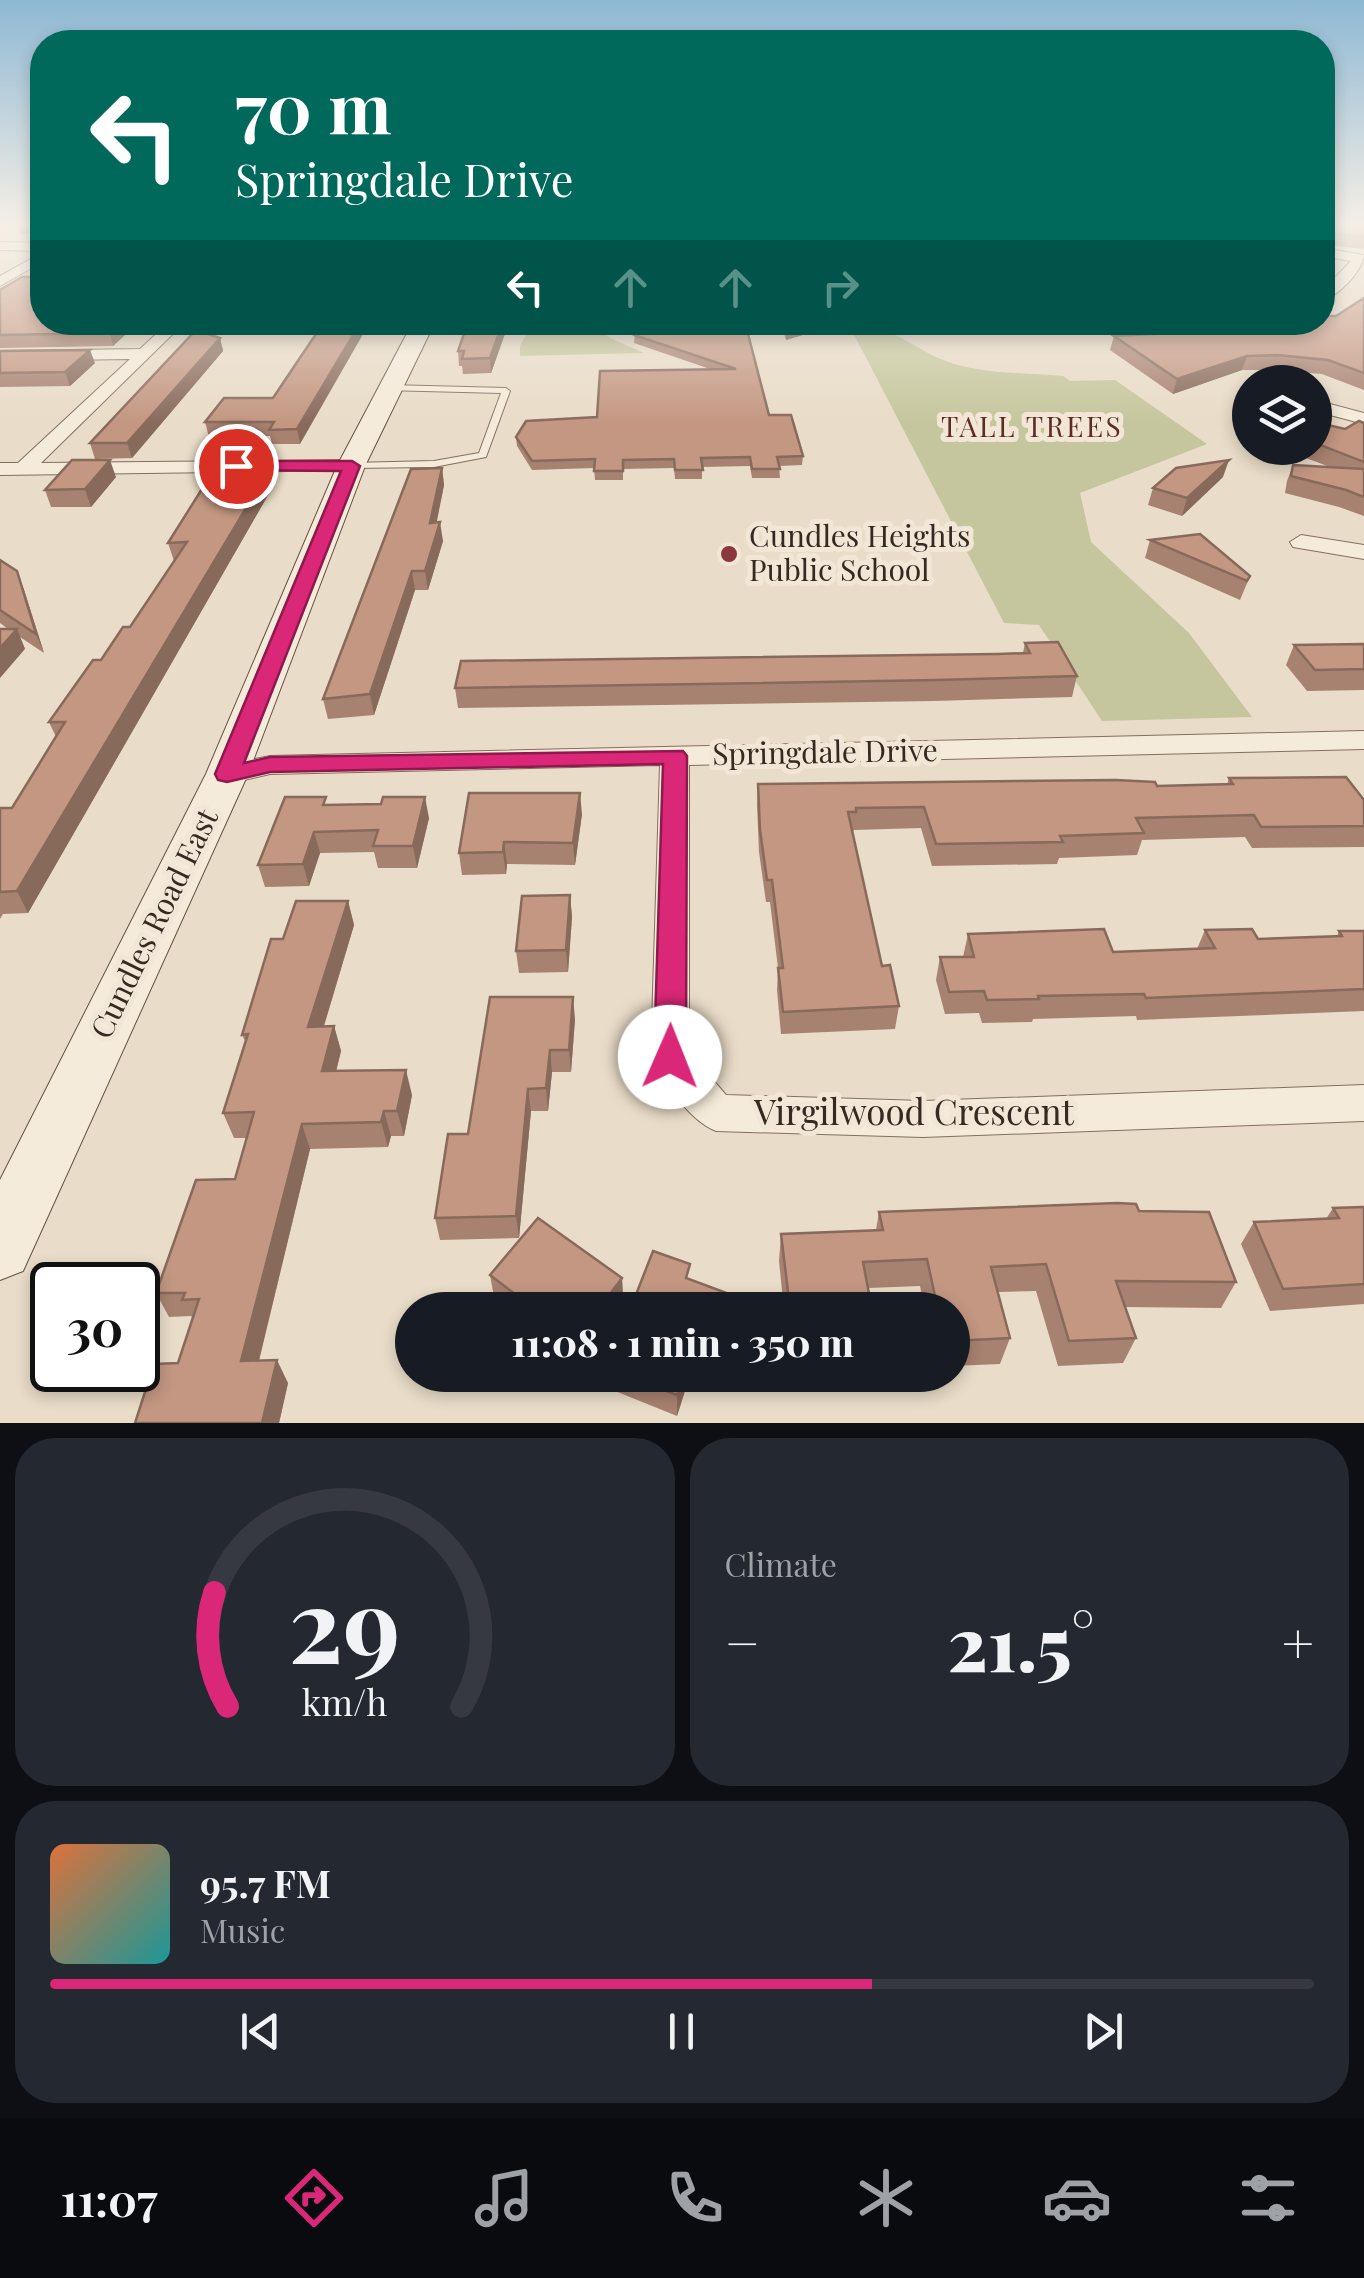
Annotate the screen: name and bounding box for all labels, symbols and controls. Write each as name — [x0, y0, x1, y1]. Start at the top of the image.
text: 70 m — [235, 58, 392, 152]
icon: left — [70, 70, 200, 200]
text: Springdale Drive — [235, 148, 573, 208]
icon: left — [498, 260, 553, 315]
icon: ahead — [603, 260, 658, 315]
icon: ahead — [708, 260, 763, 315]
icon: right — [813, 260, 868, 315]
map controls — [1232, 365, 1332, 465]
button: layers — [1232, 365, 1332, 465]
district label: TALL TREES — [941, 407, 1123, 444]
pin — [194, 424, 279, 509]
icon: arrive — [209, 439, 264, 494]
place label: Cundles Heights Public School — [749, 515, 970, 589]
marker: Cundles Heights Public School — [718, 543, 740, 565]
street label: Springdale Drive — [712, 729, 938, 773]
street label: Cundles Road East — [80, 801, 226, 1045]
position arrow — [618, 1005, 722, 1109]
street label: Virgilwood Crescent — [753, 1087, 1075, 1134]
speed limit sign: 30 — [30, 1262, 160, 1392]
text: 11:08 · 1 min · 350 m — [511, 1316, 854, 1367]
text: Climate — [725, 1542, 837, 1585]
text: 29 — [289, 1551, 401, 1690]
text: 21.5° — [947, 1591, 1094, 1691]
text: − — [725, 1604, 760, 1678]
text: + — [1282, 1604, 1314, 1678]
text: km/h — [302, 1677, 388, 1725]
text: 95.7 FM — [200, 1857, 331, 1908]
text: Music — [200, 1908, 285, 1951]
icon: previous — [233, 2004, 288, 2059]
icon: pause — [654, 2004, 709, 2059]
icon: next — [1076, 2004, 1131, 2059]
icon: directions — [279, 2163, 349, 2233]
icon: music — [469, 2163, 539, 2233]
icon: phone — [660, 2163, 730, 2233]
icon: climate — [851, 2163, 921, 2233]
icon: car — [1042, 2163, 1112, 2233]
icon: filters — [1233, 2163, 1303, 2233]
text: 11:07 — [60, 2168, 158, 2228]

